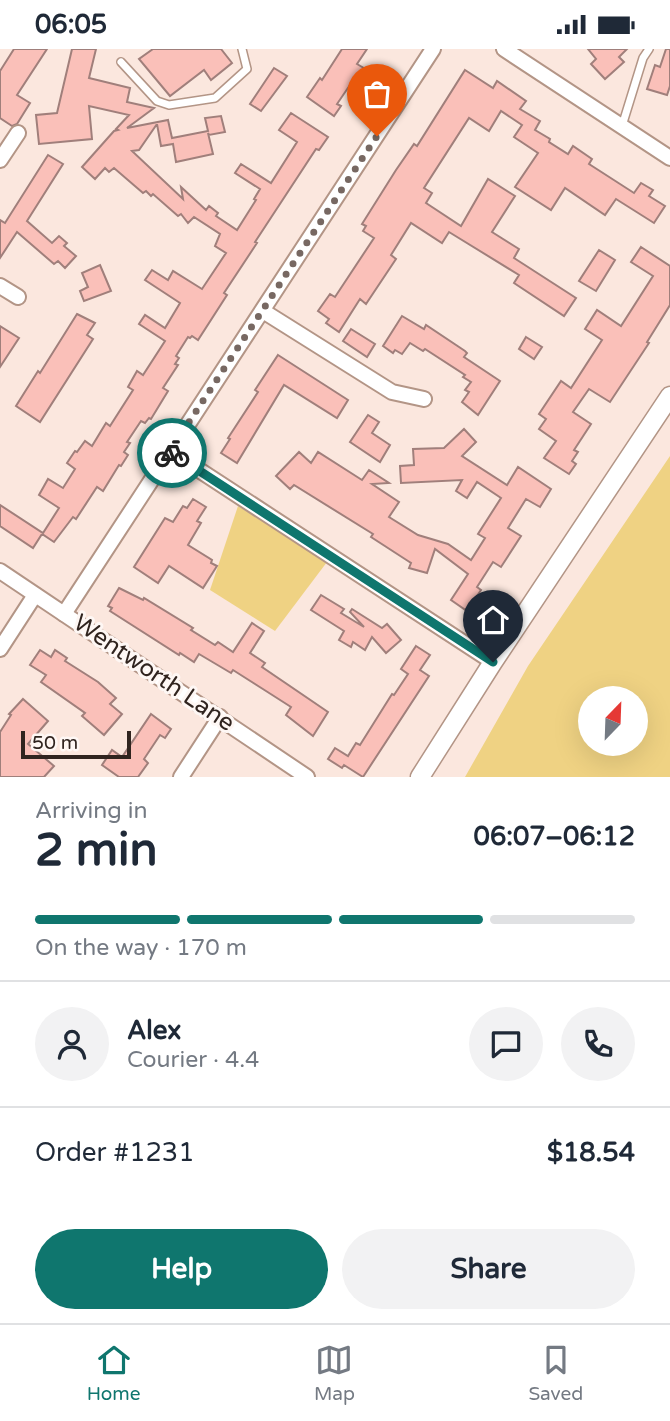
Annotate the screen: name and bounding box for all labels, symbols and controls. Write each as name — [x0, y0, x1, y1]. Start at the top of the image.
text: 06:05 — [35, 9, 107, 40]
pin — [347, 64, 407, 136]
icon: bag — [358, 75, 396, 113]
courier — [137, 418, 207, 488]
icon: bike — [153, 434, 191, 472]
pin — [463, 590, 523, 662]
icon: home — [474, 601, 512, 639]
street label: Wentworth Lane — [68, 608, 240, 738]
north arrow — [578, 686, 648, 756]
map controls — [578, 686, 648, 756]
scale bar — [21, 728, 131, 760]
text: 50 m — [32, 732, 78, 754]
text: Arriving in — [35, 797, 148, 825]
text: 06:07–06:12 — [474, 821, 635, 852]
text: 2 min — [35, 823, 158, 878]
text: On the way · 170 m — [35, 934, 247, 962]
button: person — [35, 1007, 109, 1081]
button: chat — [469, 1007, 543, 1081]
button: phone — [561, 1007, 635, 1081]
text: Alex — [127, 1015, 181, 1046]
text: Courier · 4.4 — [127, 1046, 259, 1074]
text: Order #1231 — [35, 1137, 195, 1168]
text: $18.54 — [547, 1137, 635, 1168]
button: Help — [35, 1229, 328, 1309]
button: Share — [342, 1229, 635, 1309]
tab: Home — [87, 1341, 141, 1405]
tab: Map — [314, 1341, 355, 1405]
tab: Saved — [528, 1341, 583, 1405]

